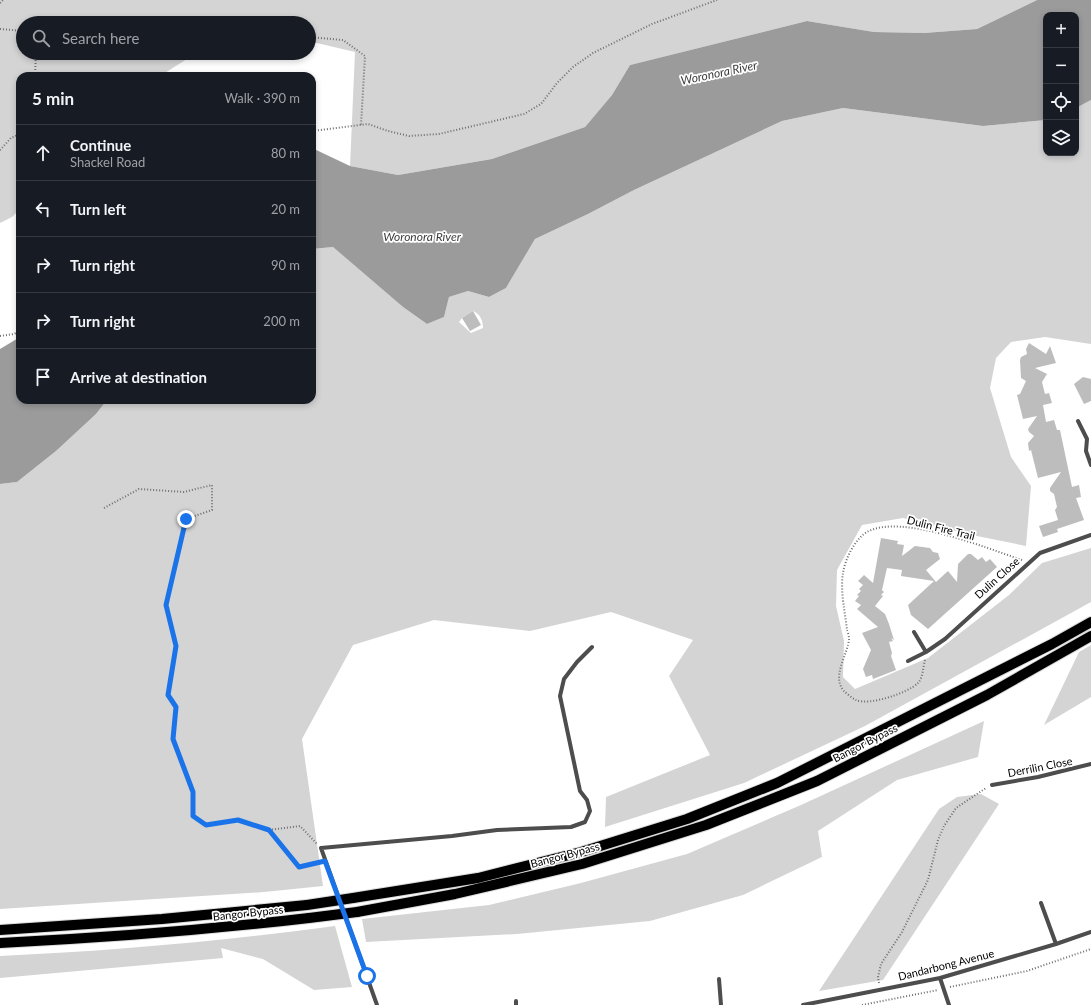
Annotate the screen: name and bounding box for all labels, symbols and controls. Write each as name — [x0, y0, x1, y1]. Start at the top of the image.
map controls — [1043, 12, 1079, 156]
button: + — [1043, 12, 1079, 48]
search box — [16, 16, 316, 60]
icon: search — [30, 27, 52, 49]
text: Search here — [62, 29, 139, 47]
button: − — [1043, 48, 1079, 84]
water label: Woronora River — [679, 57, 759, 88]
button: locate — [1043, 84, 1079, 120]
text: 5 min — [32, 88, 74, 109]
text: Walk · 390 m — [224, 90, 300, 106]
button: layers — [1043, 120, 1079, 156]
text: Continue — [70, 136, 131, 154]
icon: ahead — [32, 142, 54, 164]
text: 80 m — [271, 145, 300, 161]
text: Shackel Road — [70, 154, 145, 170]
icon: left — [32, 198, 54, 220]
text: Turn left — [70, 200, 126, 218]
text: 20 m — [271, 201, 300, 217]
water label: Woronora River — [383, 229, 462, 244]
icon: right — [32, 254, 54, 276]
text: Turn right — [70, 256, 135, 274]
text: 90 m — [271, 257, 300, 273]
icon: right — [32, 310, 54, 332]
text: Turn right — [70, 312, 135, 330]
text: 200 m — [263, 313, 300, 329]
icon: arrive — [32, 366, 54, 388]
text: Arrive at destination — [70, 368, 207, 386]
route end — [177, 510, 195, 528]
street label: Dulin Fire Trail — [906, 513, 976, 542]
street label: Dulin Close — [972, 554, 1022, 601]
street label: Bangor Bypass — [830, 721, 900, 764]
street label: Derrilin Close — [1006, 754, 1074, 779]
street label: Bangor Bypass — [529, 839, 601, 870]
street label: Bangor Bypass — [212, 902, 284, 923]
street label: Dandarbong Avenue — [896, 946, 995, 983]
route start — [358, 967, 376, 985]

